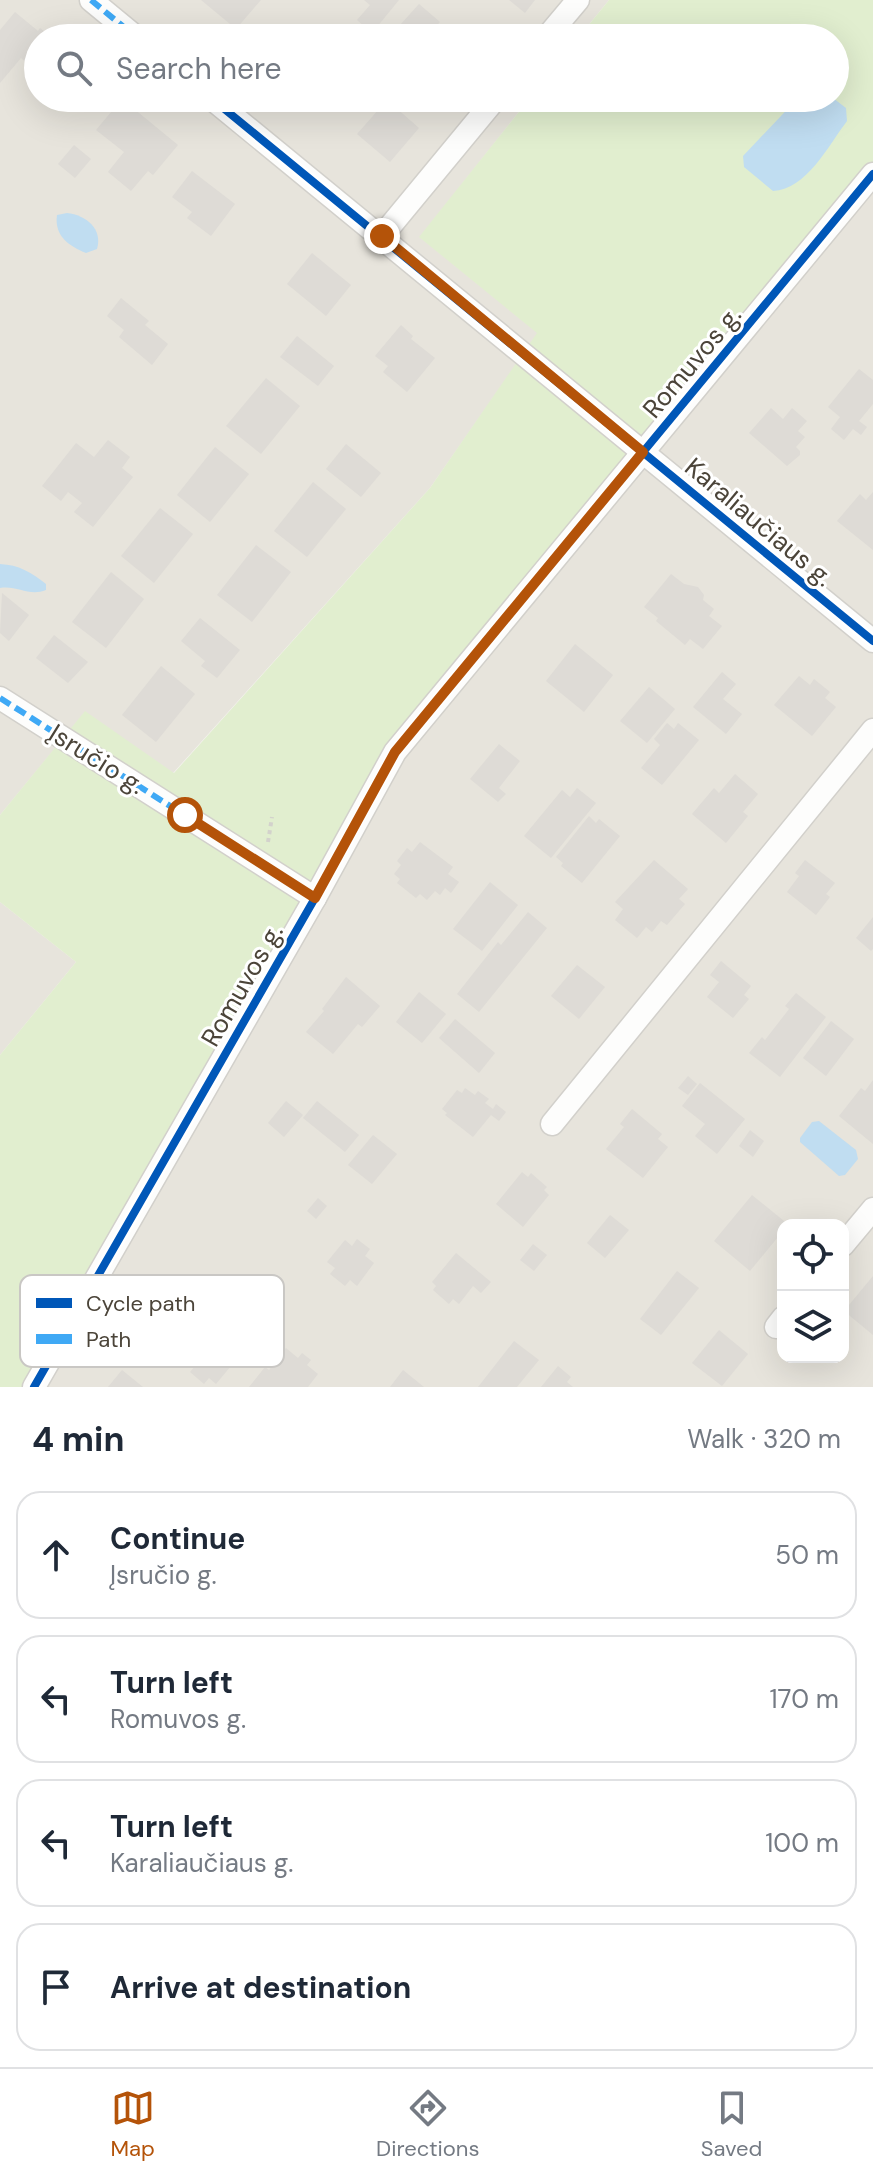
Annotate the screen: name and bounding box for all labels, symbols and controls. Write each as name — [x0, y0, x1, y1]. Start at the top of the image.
search box — [24, 24, 849, 112]
icon: search — [52, 46, 96, 90]
text: Search here — [116, 49, 282, 88]
route end — [364, 218, 400, 254]
street label: Romuvos g. — [635, 299, 749, 425]
street label: Karaliaučiaus g. — [678, 450, 840, 594]
street label: Įsručio g. — [42, 716, 151, 802]
route start — [167, 797, 203, 833]
street label: Romuvos g. — [193, 918, 291, 1052]
map controls — [777, 1219, 849, 1363]
button: locate — [777, 1219, 849, 1291]
legend — [20, 1275, 284, 1367]
text: Cycle path — [86, 1289, 196, 1318]
button: layers — [777, 1291, 849, 1363]
text: Path — [86, 1325, 131, 1354]
text: 4 min — [32, 1417, 124, 1462]
text: Walk · 320 m — [687, 1422, 841, 1456]
text: Continue — [110, 1519, 245, 1558]
icon: ahead — [34, 1533, 78, 1577]
text: 50 m — [775, 1538, 839, 1572]
text: Įsručio g. — [110, 1558, 217, 1592]
text: Turn left — [110, 1663, 233, 1702]
icon: left — [34, 1677, 78, 1721]
text: 170 m — [770, 1682, 839, 1716]
text: Romuvos g. — [110, 1702, 246, 1736]
text: Turn left — [110, 1807, 233, 1846]
icon: left — [34, 1821, 78, 1865]
text: 100 m — [765, 1826, 839, 1860]
text: Karaliaučiaus g. — [110, 1846, 293, 1880]
icon: arrive — [34, 1965, 78, 2009]
text: Arrive at destination — [110, 1968, 411, 2007]
tab: Map — [111, 2086, 155, 2163]
tab: Directions — [376, 2086, 480, 2163]
tab: Saved — [701, 2086, 762, 2163]

